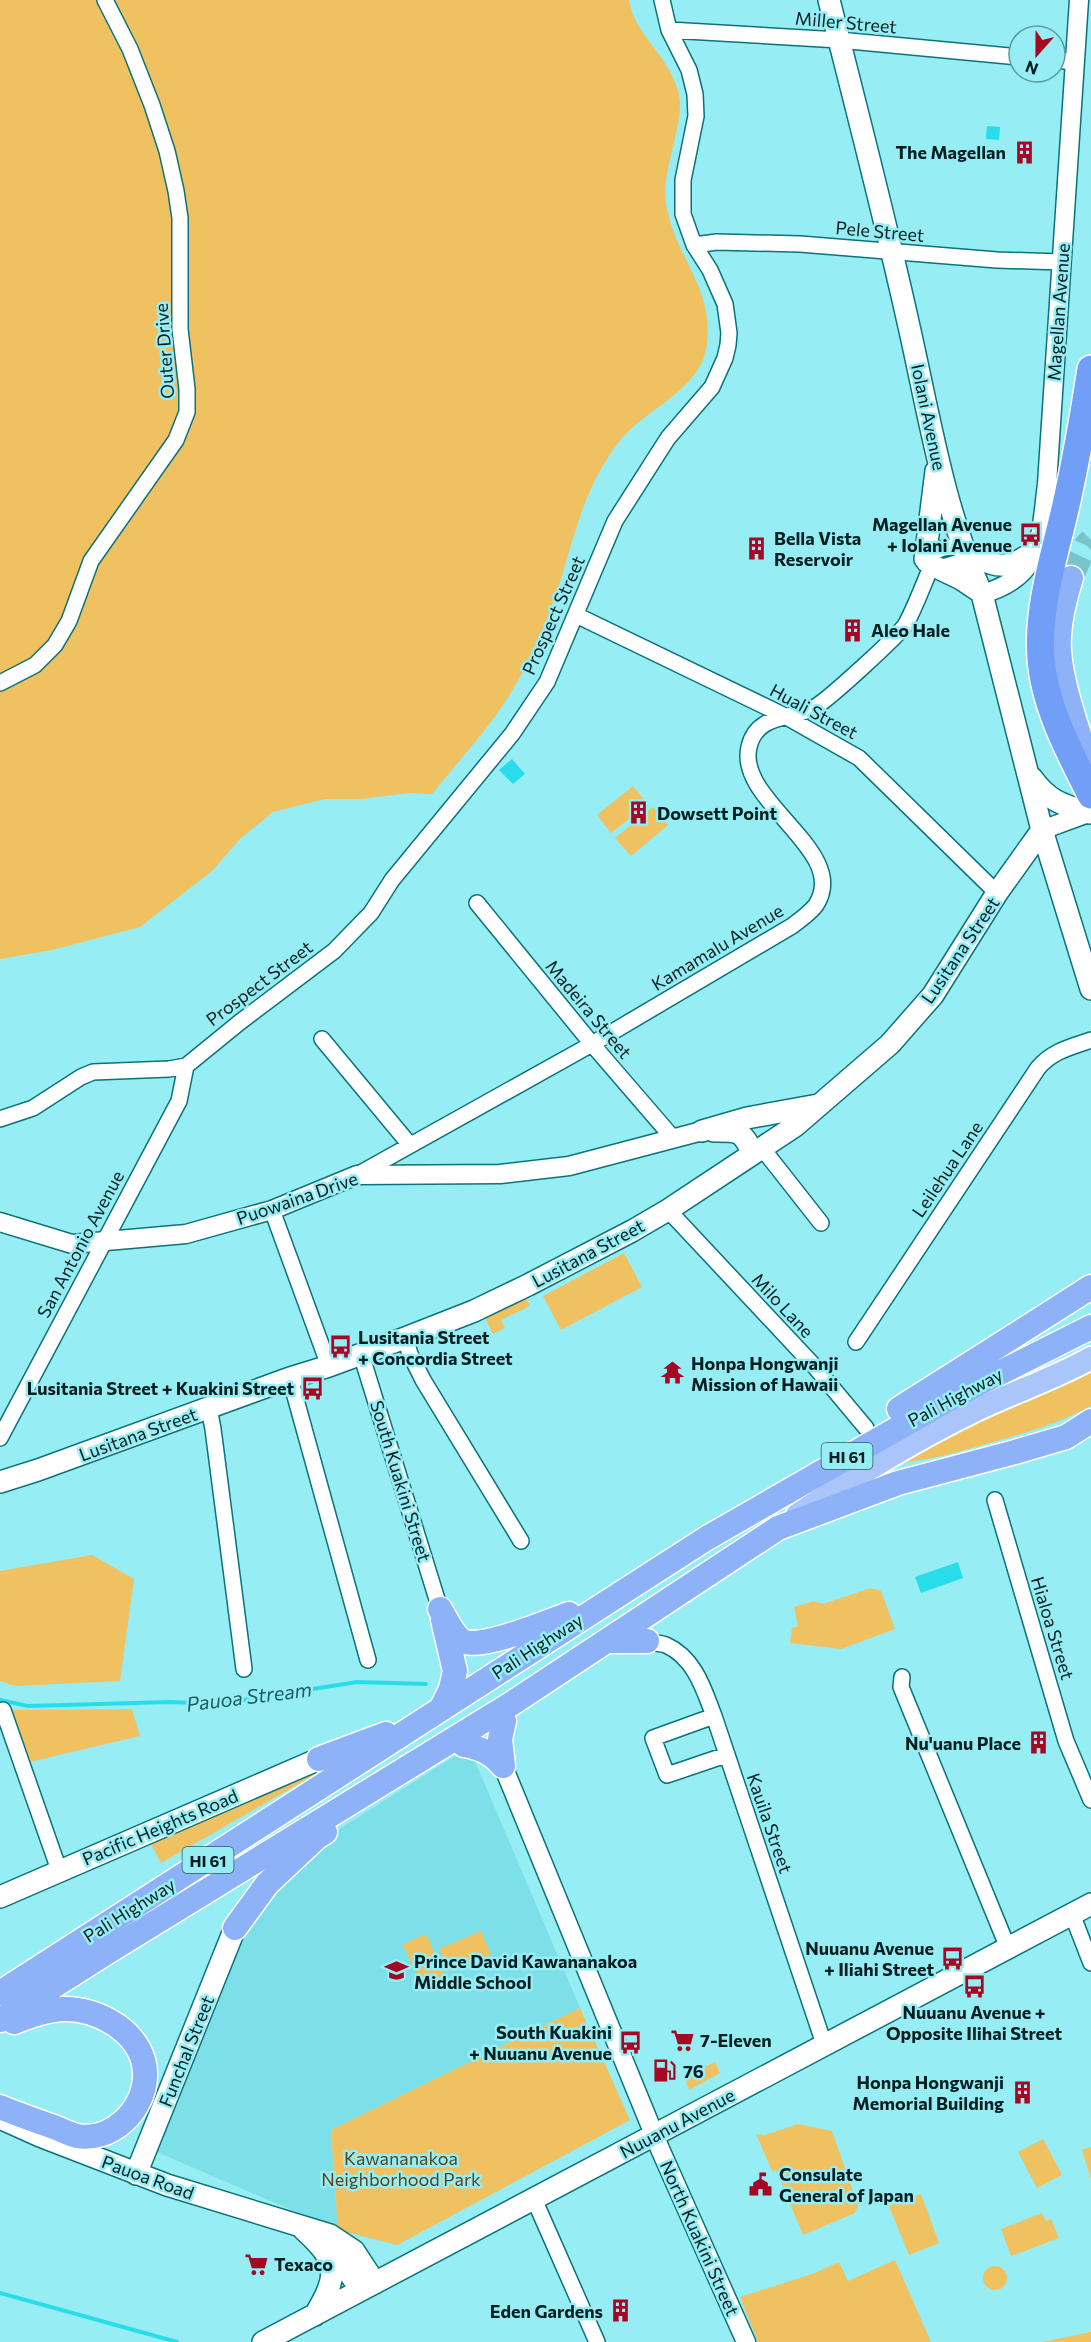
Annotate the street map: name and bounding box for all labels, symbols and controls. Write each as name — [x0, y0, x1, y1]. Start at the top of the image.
street label: Miller Street — [794, 7, 898, 37]
north arrow — [1007, 24, 1067, 84]
text: N — [1022, 57, 1040, 79]
building icon: The Magellan — [1011, 139, 1037, 165]
place label: The Magellan — [896, 141, 1006, 163]
street label: Pele Street — [835, 216, 925, 246]
street label: Magellan Avenue — [1042, 242, 1074, 382]
street label: Outer Drive — [150, 303, 178, 399]
street label: Iolani Avenue — [907, 362, 951, 472]
place label: Magellan Avenue + Iolani Avenue — [872, 513, 1012, 556]
bus stop icon: Magellan Avenue + Iolani Avenue — [1017, 521, 1043, 547]
place label: Bella Vista Reservoir — [774, 527, 861, 570]
building icon: Bella Vista Reservoir — [743, 535, 769, 561]
street label: Prospect Street — [517, 552, 589, 678]
building icon: Aleo Hale — [840, 617, 866, 643]
place label: Aleo Hale — [871, 619, 950, 641]
street label: Huali Street — [766, 679, 862, 743]
building icon: Dowsett Point — [626, 800, 652, 826]
place label: Dowsett Point — [657, 802, 777, 824]
street label: Lusitana Street — [916, 892, 1004, 1008]
street label: Kamamalu Avenue — [647, 899, 787, 995]
street label: Prospect Street — [201, 936, 317, 1030]
street label: Madeira Street — [541, 955, 637, 1063]
street label: Leilehua Lane — [907, 1117, 987, 1221]
street label: San Antonio Avenue — [32, 1167, 128, 1321]
street label: Puowaina Drive — [234, 1167, 360, 1229]
street label: Lusitana Street — [528, 1214, 648, 1292]
street label: Milo Lane — [748, 1268, 818, 1342]
place label: Lusitania Street + Concordia Street — [358, 1326, 513, 1369]
bus stop icon: Lusitania Street + Concordia Street — [327, 1334, 353, 1360]
place label: Honpa Hongwanji Mission of Hawaii — [691, 1352, 838, 1395]
temple icon: Honpa Hongwanji Mission of Hawaii — [660, 1360, 686, 1386]
street label: Pali Highway — [904, 1363, 1006, 1431]
bus stop icon: Lusitania Street + Kuakini Street — [299, 1375, 325, 1401]
place label: Lusitania Street + Kuakini Street — [27, 1377, 294, 1399]
street label: South Kuakini Street — [366, 1398, 436, 1564]
street label: Lusitana Street — [76, 1402, 200, 1466]
road number: HI 61 — [822, 1443, 872, 1469]
street label: Hialoa Street — [1027, 1574, 1079, 1682]
street label: Pali Highway — [487, 1608, 587, 1684]
water label: Pauoa Stream — [185, 1676, 313, 1716]
building icon: Nu'uanu Place — [1026, 1730, 1052, 1756]
place label: Nu'uanu Place — [905, 1732, 1021, 1754]
street label: Kauila Street — [743, 1770, 797, 1876]
street label: Pacific Heights Road — [79, 1784, 241, 1870]
road number: HI 61 — [182, 1847, 234, 1873]
street label: Pali Highway — [79, 1873, 179, 1947]
place label: Nuuanu Avenue + Iliahi Street — [805, 1937, 934, 1980]
bus stop icon: Nuuanu Avenue + Iliahi Street — [939, 1945, 965, 1971]
place label: Prince David Kawananakoa Middle School — [414, 1950, 637, 1993]
school or university icon: Prince David Kawananakoa Middle School — [383, 1958, 409, 1984]
bus stop icon: Nuuanu Avenue + Opposite Ilihai Street — [961, 1973, 987, 1999]
street label: Funchal Street — [154, 1992, 218, 2110]
place label: Nuuanu Avenue + Opposite Ilihai Street — [886, 2001, 1063, 2044]
place label: South Kuakini + Nuuanu Avenue — [469, 2021, 612, 2064]
supermarket icon: 7-Eleven — [669, 2027, 695, 2053]
bus stop icon: South Kuakini + Nuuanu Avenue — [617, 2029, 643, 2055]
place label: 7-Eleven — [700, 2029, 772, 2051]
fuel station icon: 76 — [652, 2058, 678, 2084]
place label: 76 — [683, 2060, 704, 2082]
place label: Honpa Hongwanji Memorial Building — [853, 2071, 1004, 2114]
building icon: Honpa Hongwanji Memorial Building — [1009, 2079, 1035, 2105]
street label: Nuuanu Avenue — [616, 2083, 738, 2163]
park label: Kawananakoa Neighborhood Park — [321, 2147, 481, 2190]
street label: Pauoa Road — [99, 2150, 197, 2204]
street label: North Kuakini Street — [656, 2157, 744, 2319]
place label: Consulate General of Japan — [779, 2163, 914, 2206]
public building icon: Consulate General of Japan — [748, 2171, 774, 2197]
supermarket icon: Texaco — [243, 2251, 269, 2277]
place label: Texaco — [274, 2253, 333, 2275]
building icon: Eden Gardens — [608, 2298, 634, 2324]
place label: Eden Gardens — [490, 2300, 603, 2322]

